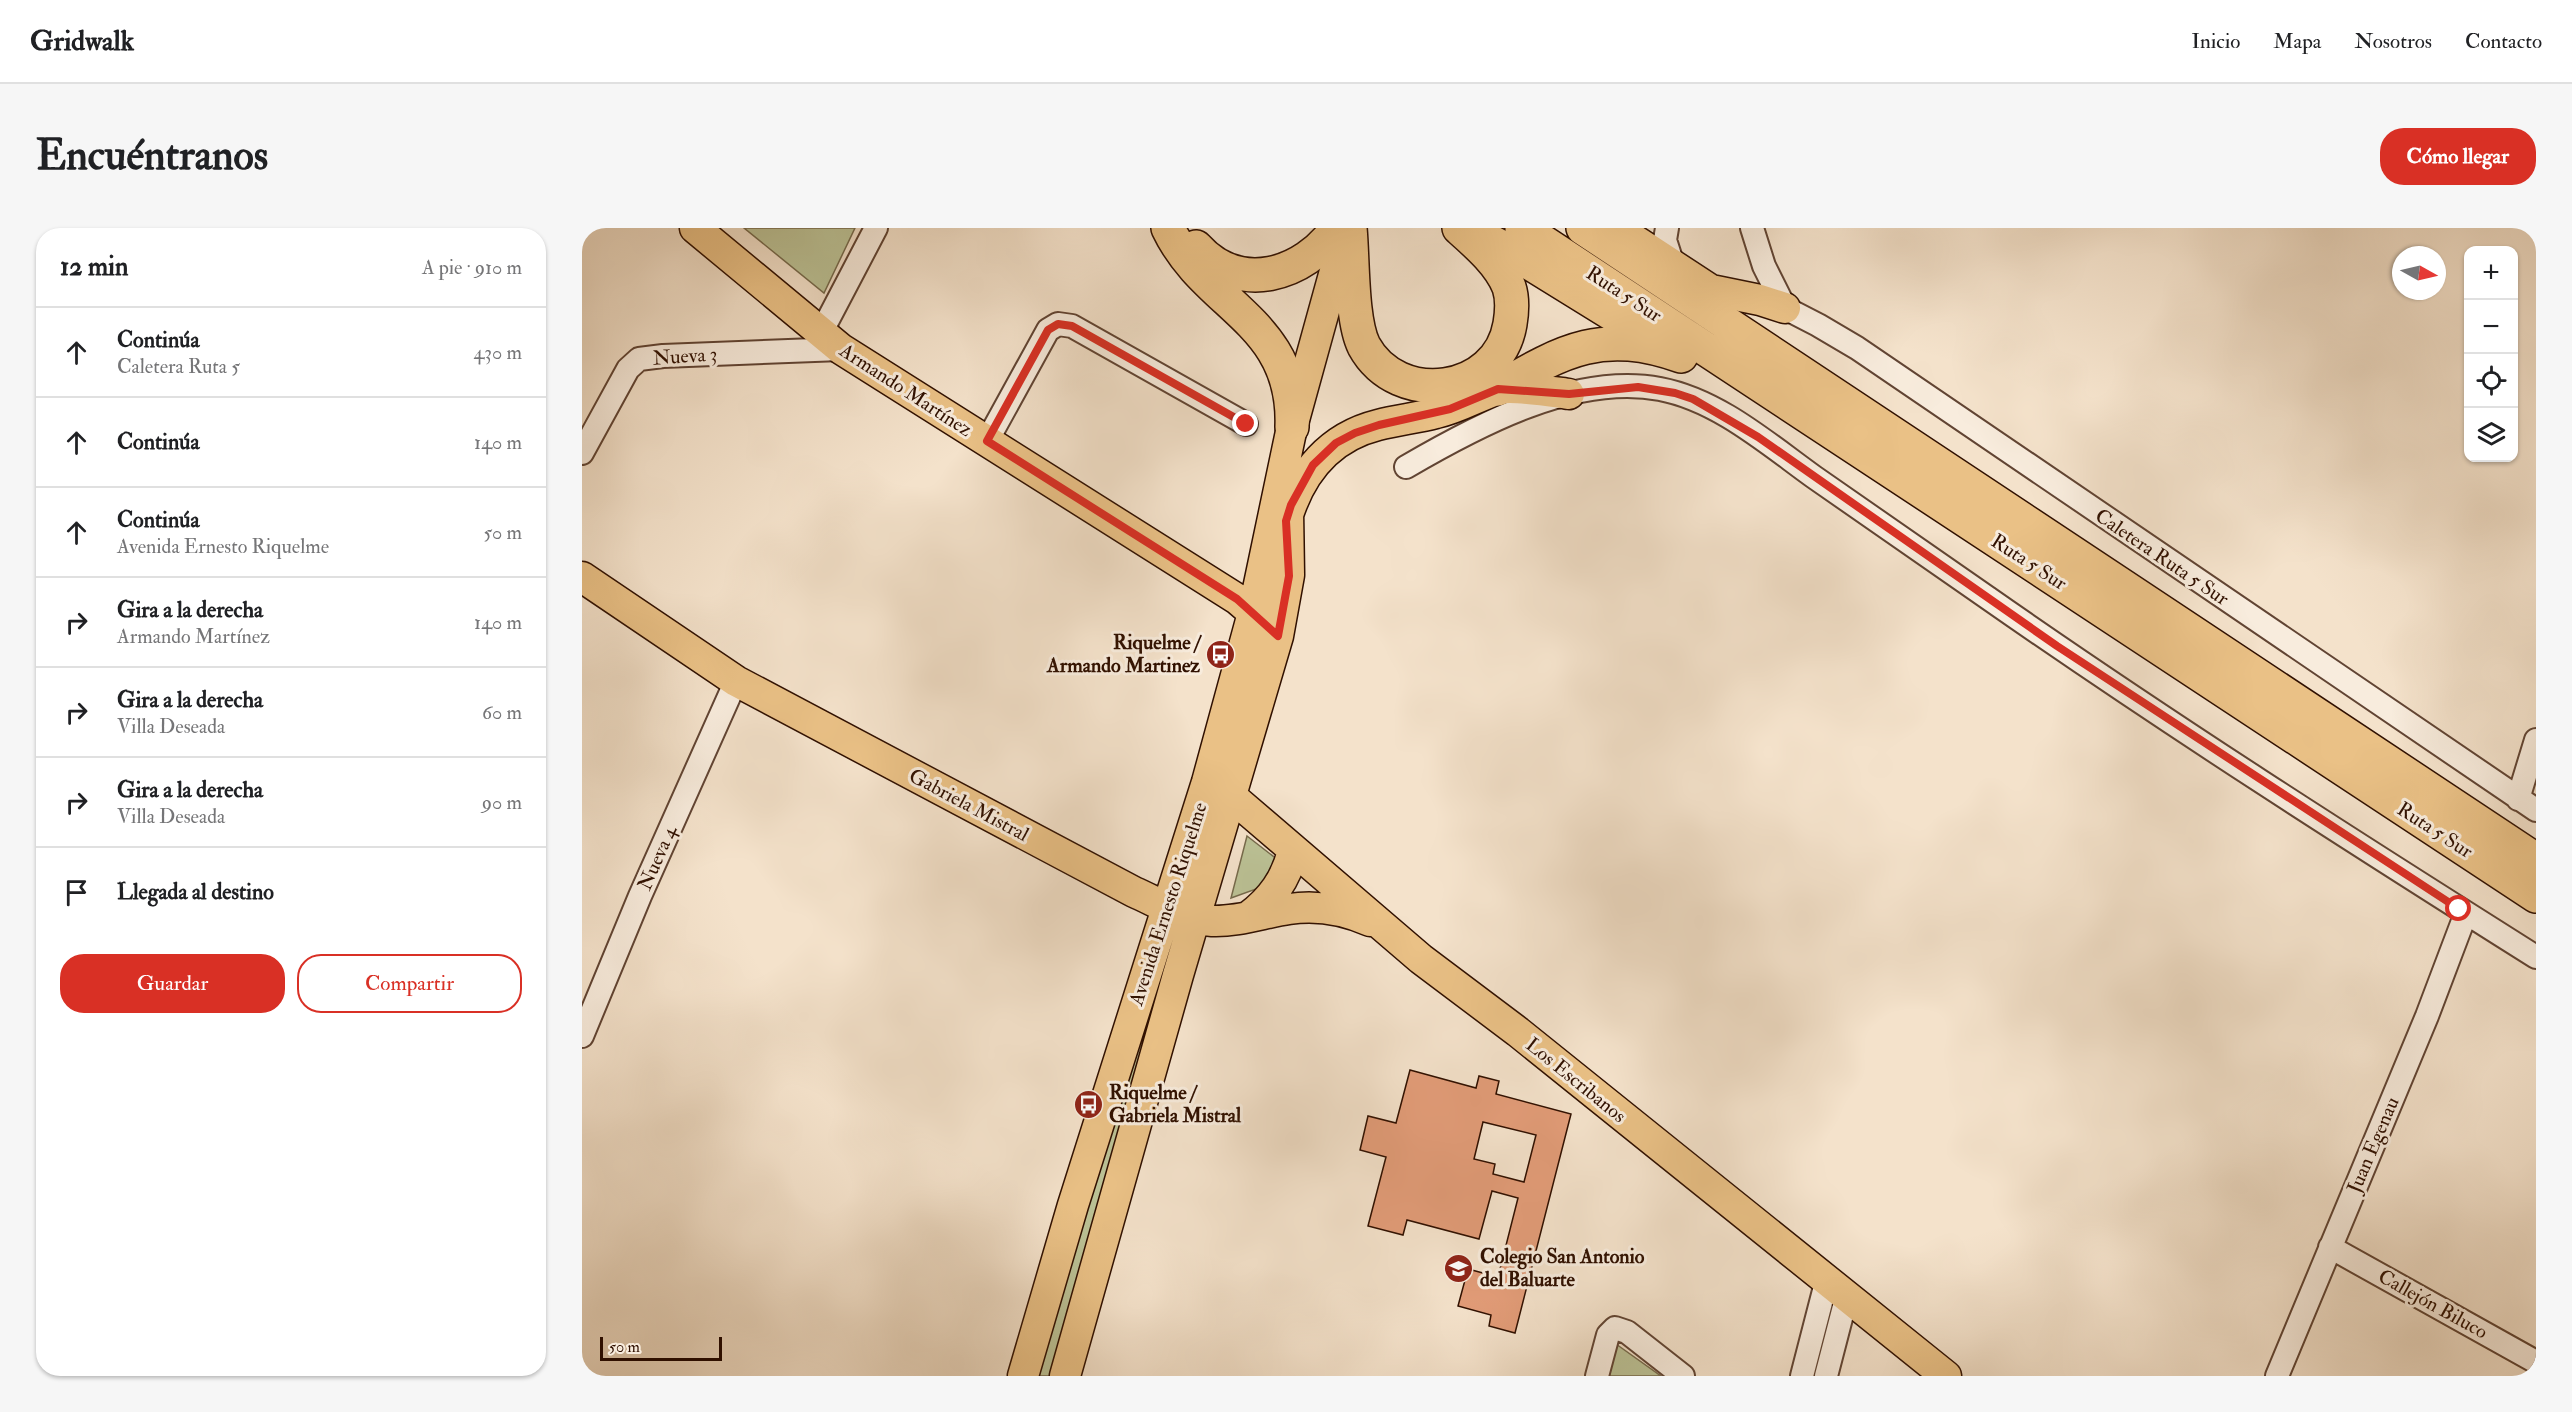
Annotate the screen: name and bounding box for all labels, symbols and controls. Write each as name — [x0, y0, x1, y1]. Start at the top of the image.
text: Gridwalk — [30, 24, 134, 59]
text: Inicio — [2191, 28, 2240, 55]
text: Mapa — [2273, 28, 2321, 55]
text: Nosotros — [2354, 28, 2432, 55]
text: Contacto — [2465, 28, 2542, 55]
button: Cómo llegar — [2380, 128, 2536, 185]
text: Encuéntranos — [36, 130, 268, 182]
north arrow — [2392, 246, 2446, 300]
map controls — [2464, 246, 2518, 462]
button: + — [2464, 246, 2518, 300]
text: 12 min — [60, 251, 128, 283]
text: A pie · 910 m — [422, 255, 522, 280]
street label: Ruta 5 Sur — [1581, 260, 1667, 328]
button: − — [2464, 300, 2518, 354]
text: Continúa — [117, 326, 200, 354]
icon: ahead — [60, 336, 93, 369]
street label: Armando Martínez — [834, 337, 977, 442]
text: 430 m — [474, 340, 522, 365]
street label: Nueva 3 — [652, 341, 718, 371]
text: Caletera Ruta 5 — [117, 354, 240, 379]
button: locate — [2464, 354, 2518, 408]
button: layers — [2464, 408, 2518, 462]
route end — [1232, 410, 1258, 436]
icon: ahead — [60, 426, 93, 459]
text: Continúa — [117, 428, 200, 456]
text: 140 m — [474, 430, 522, 455]
street label: Caletera Ruta 5 Sur — [2090, 503, 2234, 611]
text: Continúa — [117, 506, 200, 534]
icon: ahead — [60, 516, 93, 549]
text: 50 m — [483, 520, 522, 545]
street label: Ruta 5 Sur — [1986, 528, 2072, 596]
text: Avenida Ernesto Riquelme — [117, 534, 329, 559]
text: Gira a la derecha — [117, 596, 263, 624]
icon: right — [60, 606, 93, 639]
text: 140 m — [474, 610, 522, 635]
text: Armando Martínez — [117, 624, 270, 649]
place label: Riquelme / Armando Martinez — [1046, 630, 1203, 678]
bus stop icon: Riquelme / Armando Martinez — [1205, 638, 1237, 670]
text: Gira a la derecha — [117, 686, 263, 714]
icon: right — [60, 696, 93, 729]
text: 60 m — [482, 700, 522, 725]
text: Villa Deseada — [117, 714, 225, 739]
street label: Gabriela Mistral — [905, 763, 1033, 847]
text: Gira a la derecha — [117, 776, 263, 804]
icon: right — [60, 786, 93, 819]
text: 90 m — [482, 790, 522, 815]
street label: Ruta 5 Sur — [2392, 796, 2478, 864]
street label: Avenida Ernesto Riquelme — [1123, 799, 1213, 1010]
text: Villa Deseada — [117, 804, 225, 829]
street label: Nueva 4 — [632, 821, 683, 894]
icon: arrive — [60, 876, 93, 909]
text: Llegada al destino — [117, 878, 274, 906]
route start — [2445, 895, 2471, 921]
button: Guardar — [60, 954, 285, 1013]
button: Compartir — [297, 954, 522, 1013]
street label: Los Escribanos — [1521, 1032, 1631, 1128]
place label: Riquelme / Gabriela Mistral — [1109, 1080, 1242, 1128]
bus stop icon: Riquelme / Gabriela Mistral — [1072, 1088, 1104, 1120]
street label: Juan Egenau — [2341, 1093, 2404, 1198]
place label: Colegio San Antonio del Baluarte — [1480, 1244, 1645, 1292]
school or university icon: Colegio San Antonio del Baluarte — [1443, 1252, 1475, 1284]
street label: Callejón Biluco — [2374, 1264, 2492, 1344]
scale bar — [600, 1334, 722, 1362]
text: 50 m — [609, 1337, 640, 1357]

